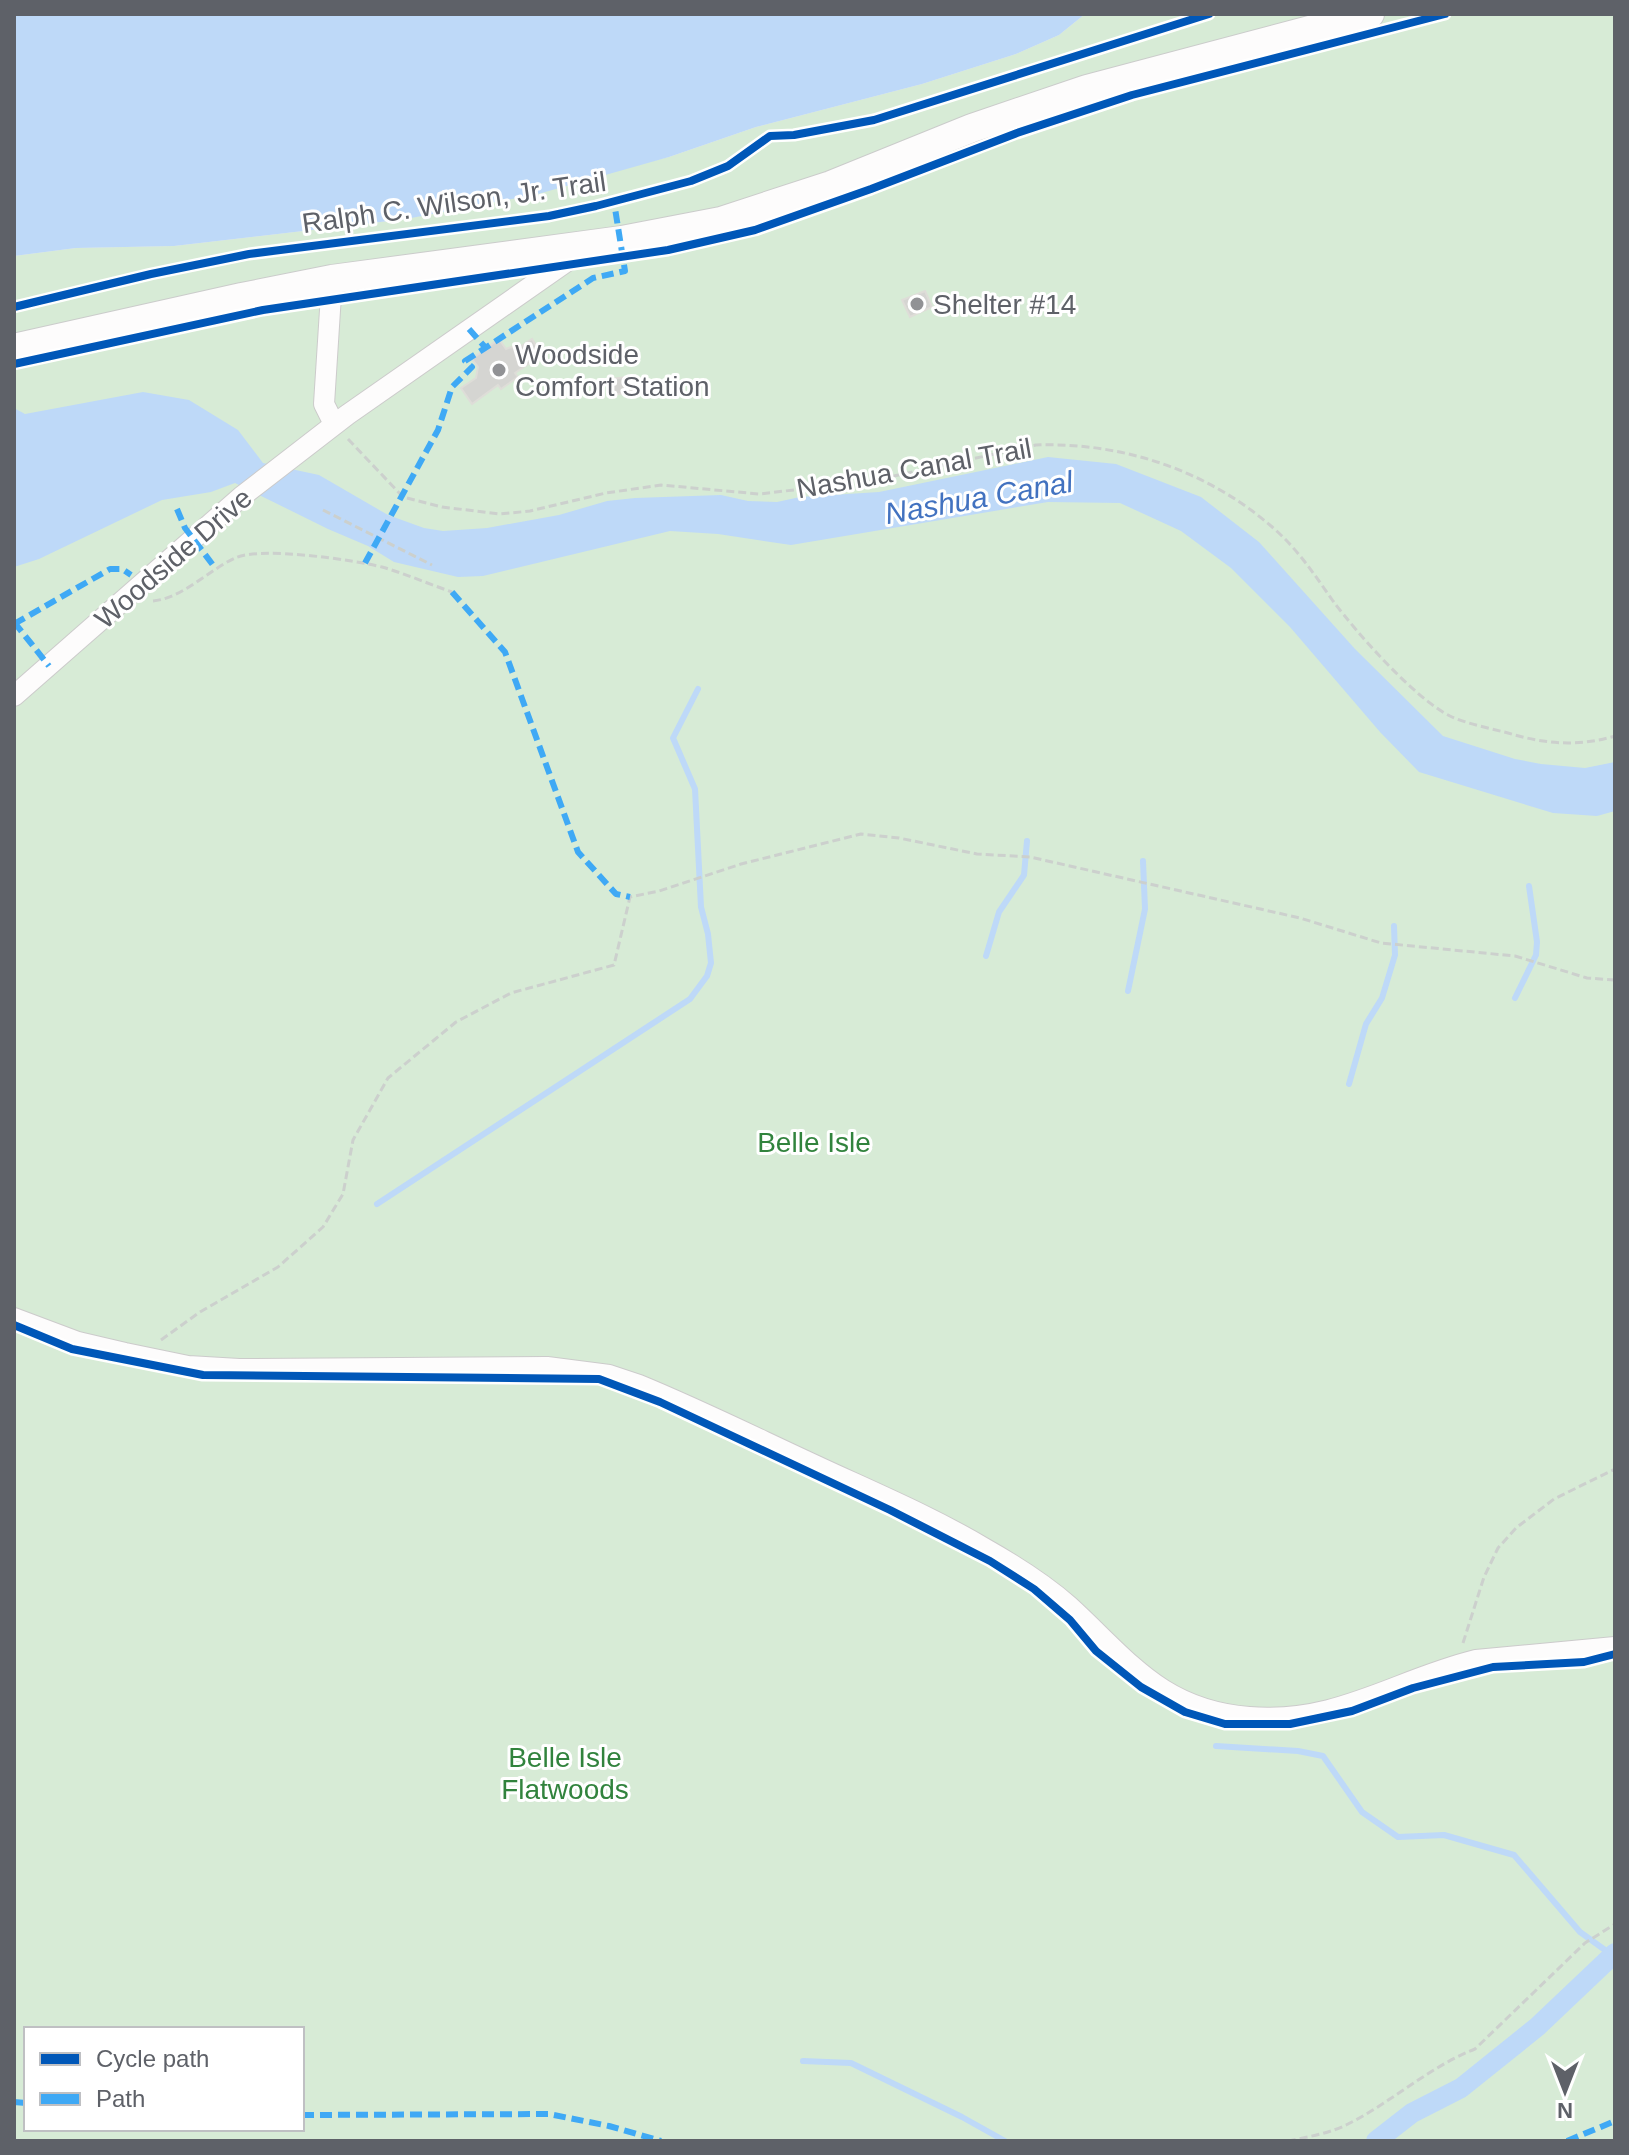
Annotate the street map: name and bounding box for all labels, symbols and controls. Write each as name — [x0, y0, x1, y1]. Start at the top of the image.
street label: Ralph C. Wilson, Jr. Trail — [300, 166, 608, 239]
place label: Shelter #14 — [933, 289, 1076, 320]
marker: Shelter #14 — [908, 295, 926, 313]
place label: Woodside Comfort Station — [515, 339, 710, 402]
marker: Woodside Comfort Station — [490, 361, 508, 379]
street label: Nashua Canal Trail — [794, 431, 1034, 505]
water label: Nashua Canal — [882, 464, 1076, 532]
street label: Woodside Drive — [89, 482, 258, 635]
park label: Belle Isle — [757, 1127, 871, 1158]
park label: Belle Isle Flatwoods — [501, 1742, 629, 1805]
legend — [24, 2027, 304, 2131]
text: Cycle path — [96, 2045, 209, 2072]
north arrow — [1525, 2051, 1605, 2131]
text: Path — [96, 2085, 145, 2112]
text: N — [1557, 2098, 1573, 2123]

